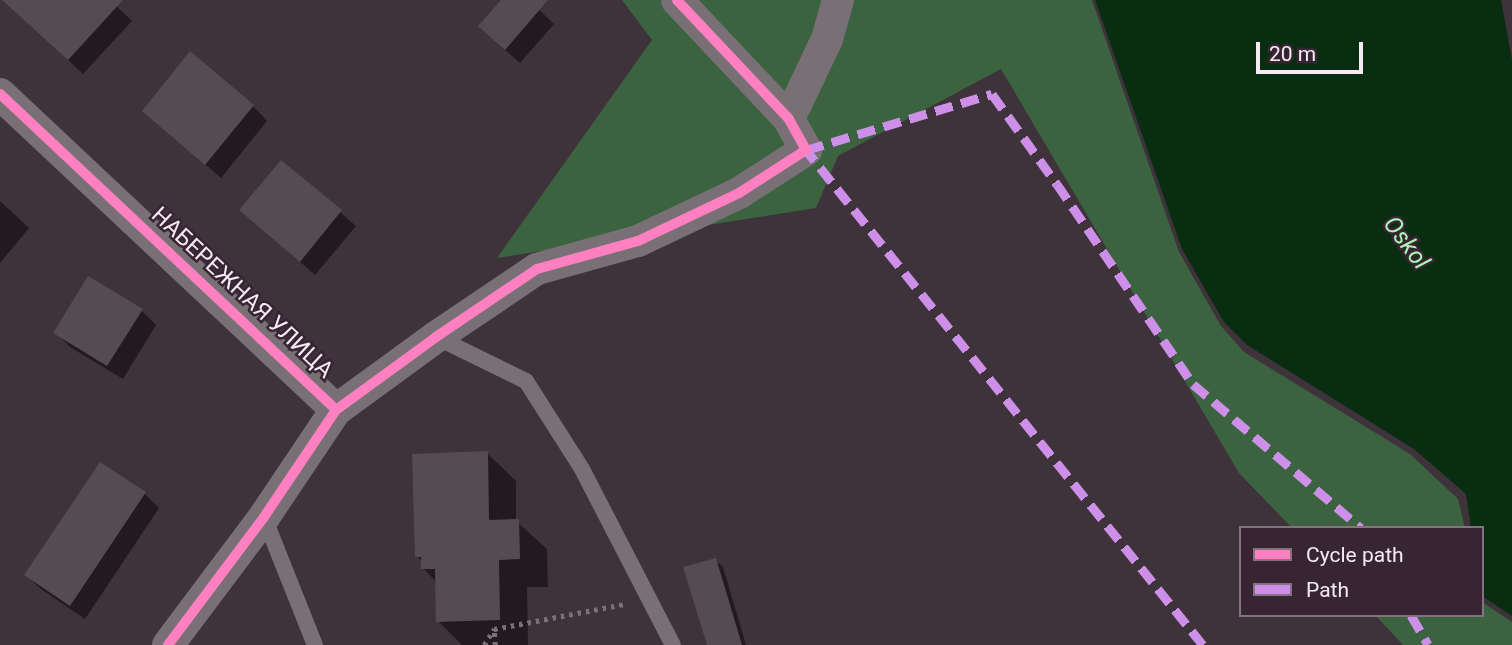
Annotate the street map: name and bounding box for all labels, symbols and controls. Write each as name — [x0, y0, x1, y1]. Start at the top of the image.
scale bar — [1260, 28, 1367, 72]
text: 20 m — [1269, 42, 1316, 66]
street label: НАБЕРЕЖНАЯ УЛИЦА — [145, 202, 339, 384]
water label: Oskol — [1377, 211, 1435, 275]
legend — [1239, 526, 1484, 617]
text: Cycle path — [1306, 543, 1404, 567]
text: Path — [1306, 578, 1349, 602]

